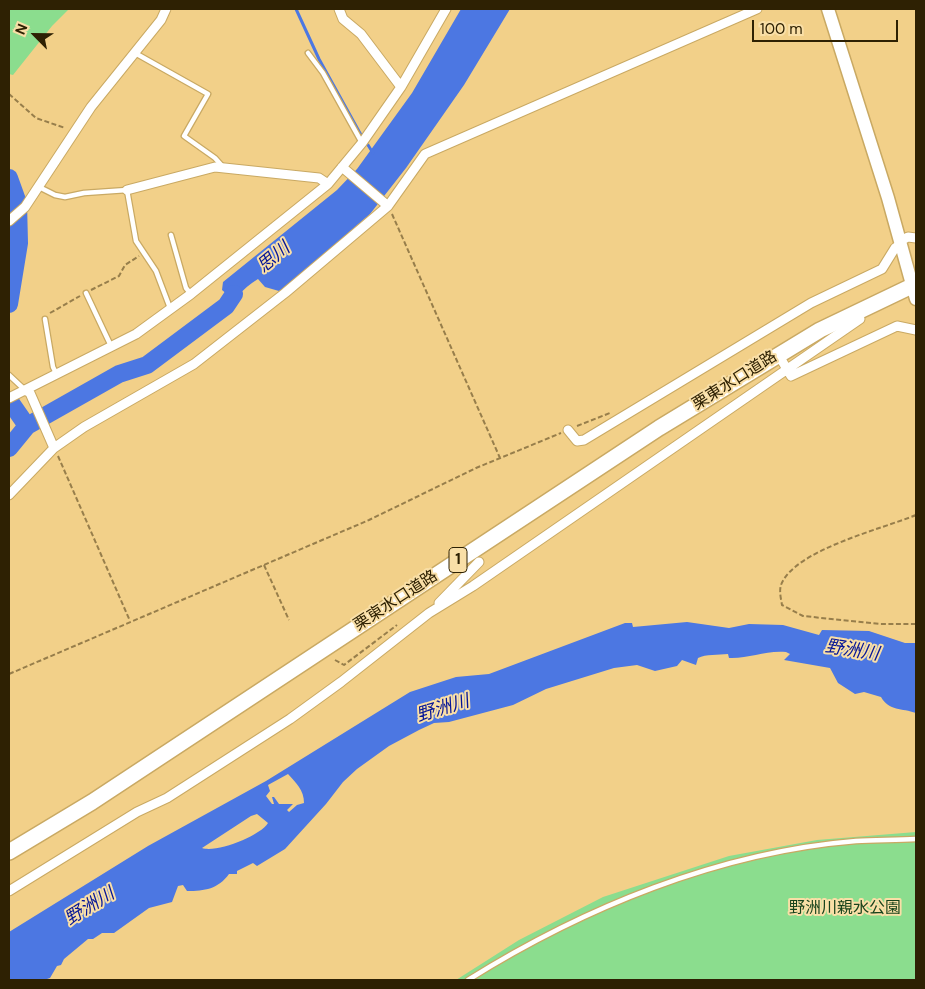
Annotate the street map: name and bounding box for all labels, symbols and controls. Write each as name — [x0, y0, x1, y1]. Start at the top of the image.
north arrow — [10, 10, 60, 60]
scale bar — [755, 10, 901, 42]
text: 100 m — [760, 19, 803, 39]
text: N — [11, 21, 31, 37]
water label: 思川 — [253, 238, 295, 278]
street label: 栗東水口道路 — [689, 347, 781, 415]
road number: 1 — [449, 548, 467, 572]
street label: 栗東水口道路 — [351, 567, 441, 635]
water label: 野洲川 — [824, 636, 880, 666]
water label: 野洲川 — [414, 691, 472, 727]
water label: 野洲川 — [61, 884, 119, 930]
park label: 野洲川親水公園 — [789, 899, 901, 919]

